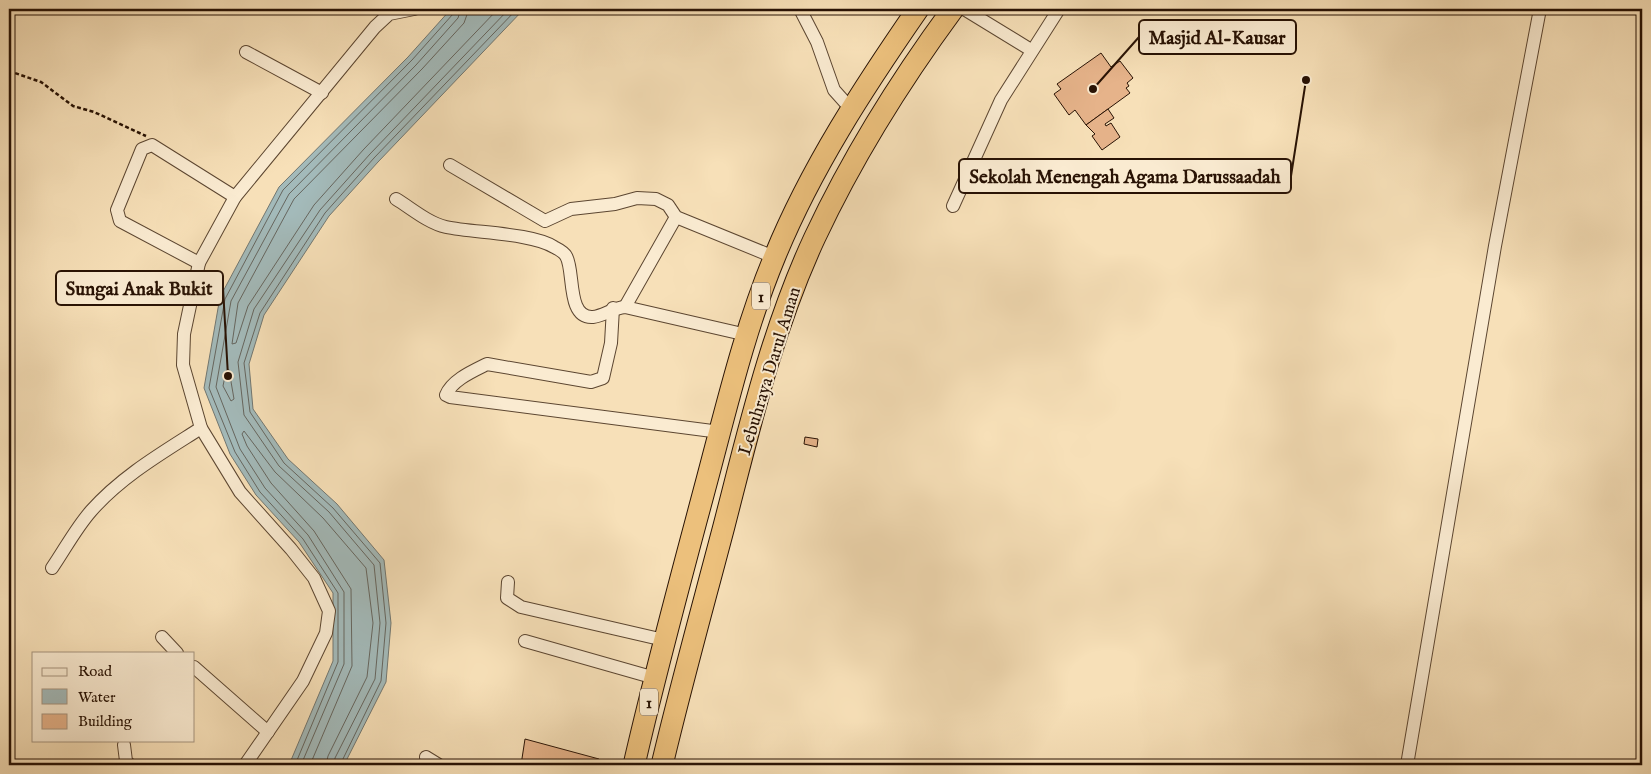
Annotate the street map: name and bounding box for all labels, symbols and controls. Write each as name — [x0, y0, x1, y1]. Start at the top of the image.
callout: Masjid Al-Kausar — [1139, 20, 1296, 54]
text: Masjid Al-Kausar — [1148, 27, 1287, 51]
callout: Sekolah Menengah Agama Darussaadah — [959, 159, 1291, 193]
text: Sekolah Menengah Agama Darussaadah — [969, 166, 1282, 190]
callout: Sungai Anak Bukit — [56, 271, 223, 305]
text: Sungai Anak Bukit — [65, 278, 213, 302]
road number: 1 — [752, 282, 770, 310]
street label: Lebuhraya Darul Aman — [734, 284, 807, 458]
legend — [32, 652, 195, 742]
text: Road — [78, 662, 113, 681]
text: Water — [78, 688, 116, 707]
road number: 1 — [640, 689, 658, 716]
text: Building — [78, 712, 133, 731]

